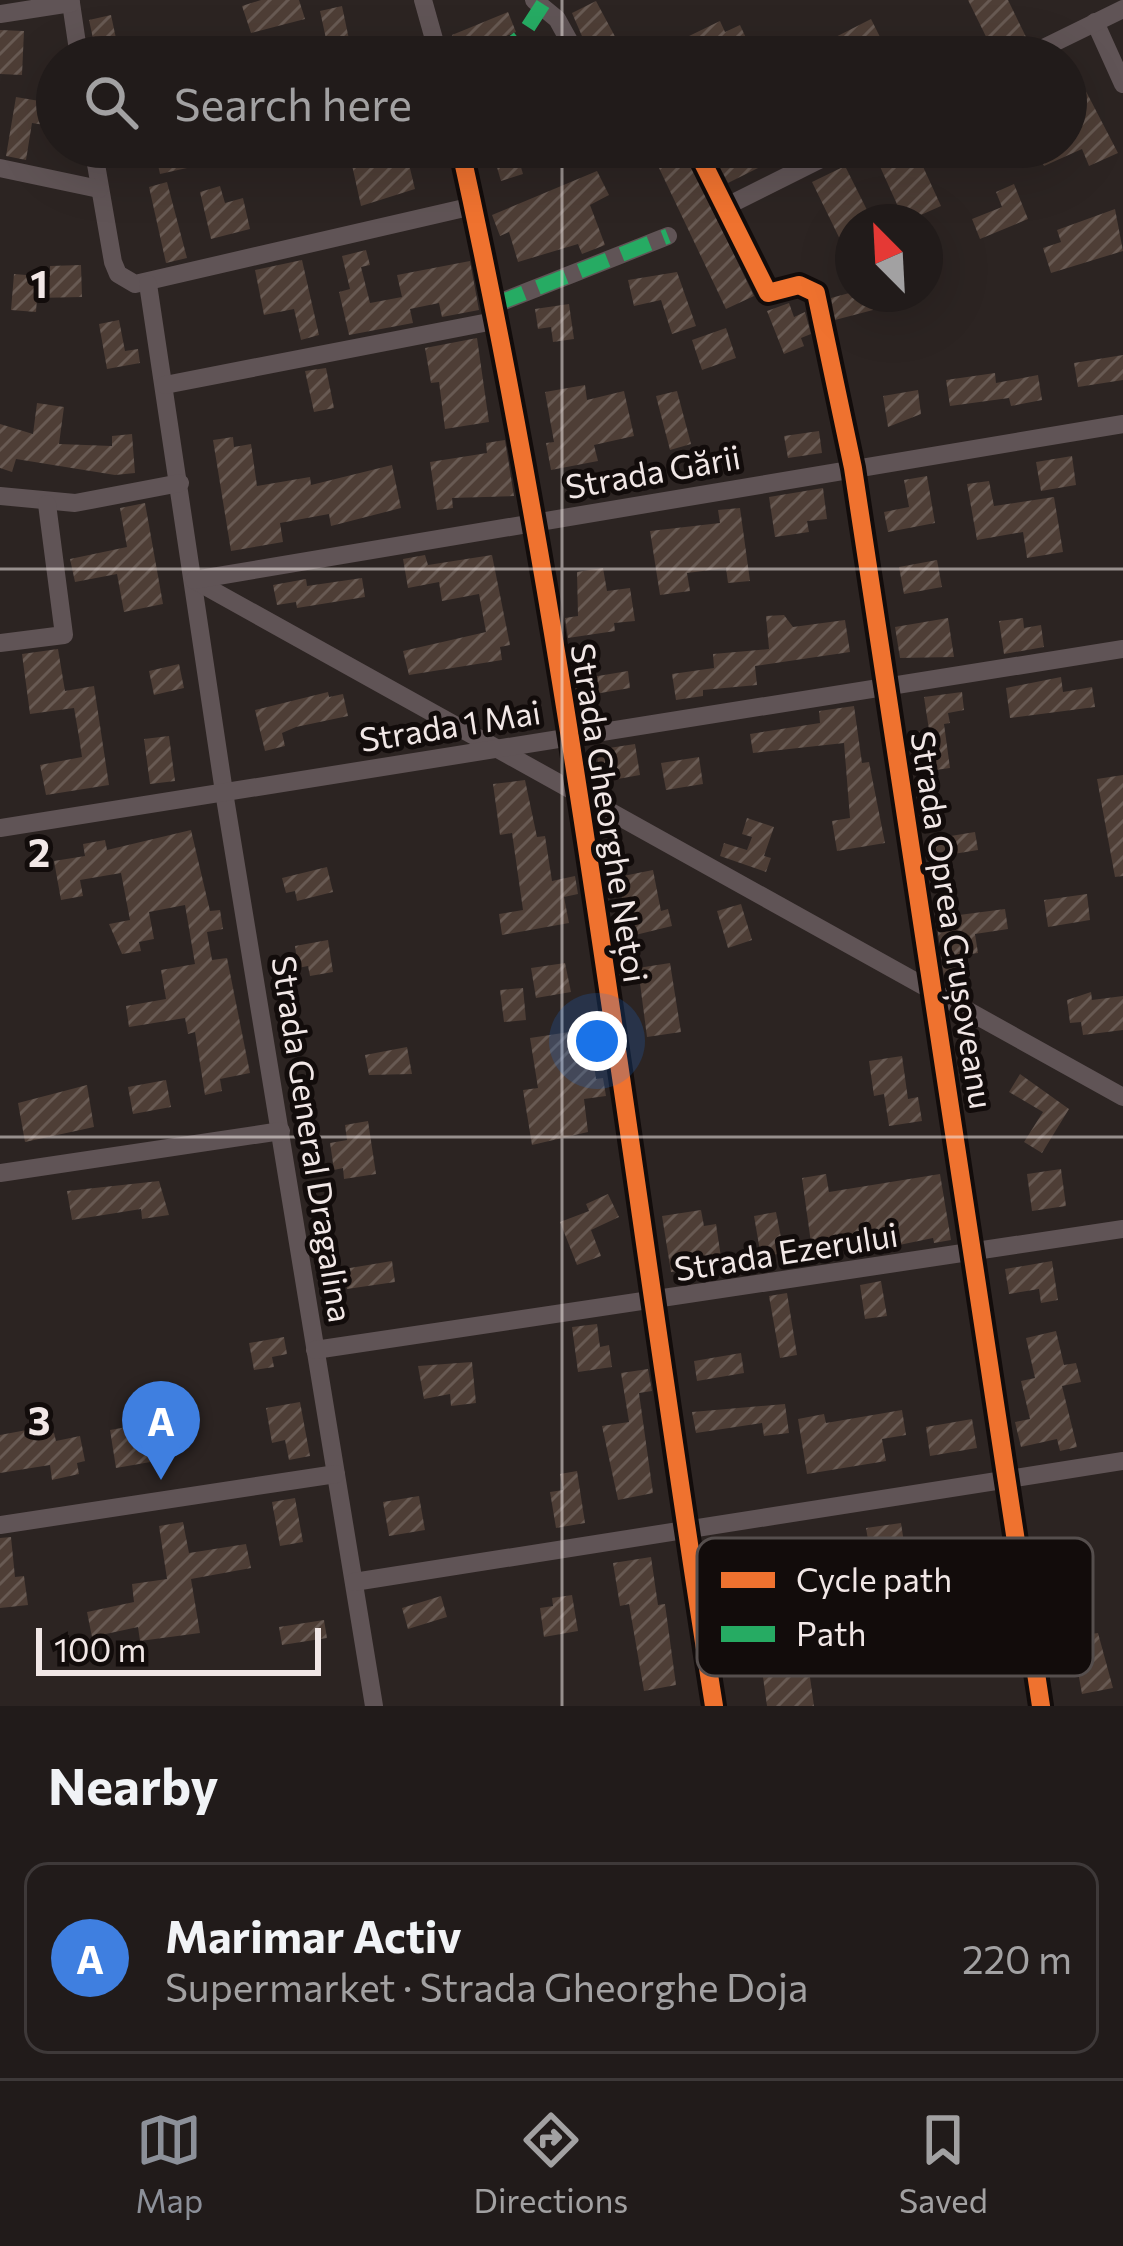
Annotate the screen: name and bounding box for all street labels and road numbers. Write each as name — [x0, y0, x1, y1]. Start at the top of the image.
street label: Strada Gării — [562, 435, 743, 506]
street label: Strada Gheorghe Nețoi — [561, 640, 658, 986]
street label: Strada 1 Mai — [356, 690, 543, 759]
street label: Strada Oprea Crușoveanu — [901, 728, 1004, 1112]
street label: Strada General Dragalina — [264, 953, 363, 1325]
street label: Strada Ezerului — [671, 1213, 900, 1288]

